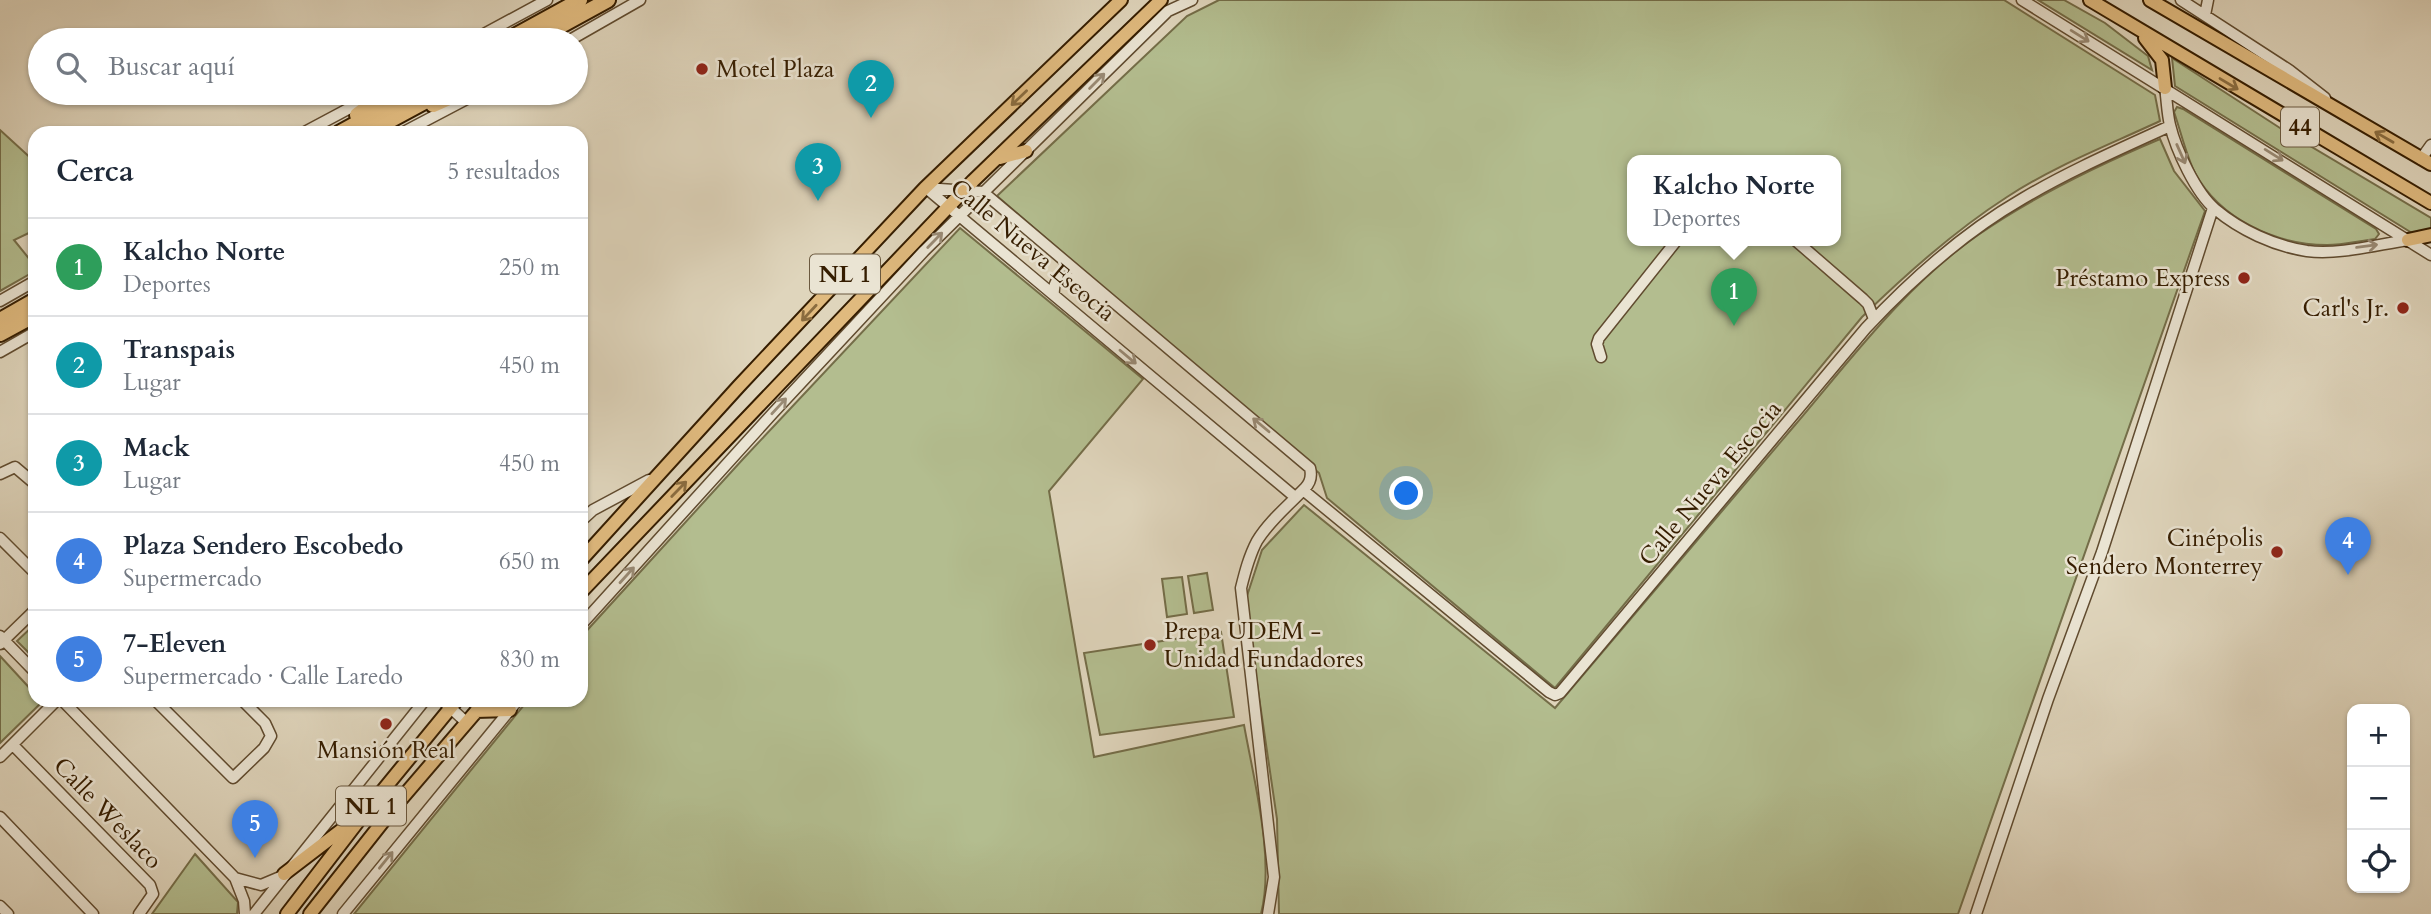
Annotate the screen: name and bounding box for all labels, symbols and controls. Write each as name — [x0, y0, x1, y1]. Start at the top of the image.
search box — [28, 28, 588, 105]
one-way arrow — [2070, 29, 2090, 43]
icon: search — [52, 48, 90, 86]
text: Buscar aquí — [108, 49, 235, 84]
place label: Motel Plaza — [716, 53, 835, 86]
pin: 2 — [848, 60, 894, 118]
marker: Motel Plaza — [694, 61, 710, 77]
one-way arrow — [1089, 73, 1106, 90]
one-way arrow — [2219, 77, 2239, 91]
one-way arrow — [1011, 89, 1028, 106]
road number: 44 — [2281, 108, 2319, 146]
one-way arrow — [2375, 130, 2395, 144]
pin: 3 — [795, 143, 841, 201]
one-way arrow — [2175, 143, 2188, 164]
one-way arrow — [2264, 148, 2283, 163]
text: Cerca — [56, 151, 134, 192]
popup — [1627, 155, 1841, 246]
text: 5 resultados — [447, 156, 560, 187]
text: Kalcho Norte — [1653, 168, 1815, 203]
street label: Calle Nueva Escocia — [943, 171, 1123, 330]
text: Deportes — [1653, 203, 1740, 234]
one-way arrow — [926, 232, 943, 249]
text: Kalcho Norte — [123, 234, 285, 269]
one-way arrow — [2355, 240, 2378, 253]
text: 1 — [73, 252, 85, 283]
text: 250 m — [499, 252, 560, 283]
road number: NL 1 — [810, 255, 880, 294]
place label: Préstamo Express — [2055, 262, 2230, 295]
pin: 1 — [1711, 268, 1757, 326]
text: Deportes — [123, 269, 211, 300]
marker: Préstamo Express — [2236, 270, 2252, 286]
place label: Carl's Jr. — [2303, 292, 2389, 325]
marker: Carl's Jr. — [2395, 300, 2411, 316]
one-way arrow — [800, 304, 817, 321]
text: Transpais — [123, 332, 235, 367]
one-way arrow — [1119, 349, 1137, 365]
text: 2 — [73, 350, 85, 381]
text: 450 m — [499, 350, 560, 381]
text: Lugar — [123, 367, 181, 398]
street label: Calle Nueva Escocia — [1631, 393, 1790, 573]
one-way arrow — [771, 398, 788, 415]
one-way arrow — [1252, 417, 1270, 433]
text: Mack — [123, 430, 190, 465]
text: 3 — [73, 448, 85, 479]
text: 450 m — [499, 448, 560, 479]
text: Lugar — [123, 465, 181, 496]
your location — [1389, 476, 1423, 510]
one-way arrow — [670, 481, 687, 498]
pin: 4 — [2325, 517, 2371, 575]
place label: Cinépolis Sendero Monterrey — [2066, 522, 2263, 583]
text: Plaza Sendero Escobedo — [123, 528, 403, 563]
marker: Cinépolis Sendero Monterrey — [2269, 544, 2285, 560]
text: 4 — [73, 546, 85, 577]
text: 650 m — [499, 546, 560, 577]
text: Supermercado — [123, 563, 262, 594]
one-way arrow — [618, 567, 635, 584]
place label: Prepa UDEM - Unidad Fundadores — [1164, 615, 1363, 676]
text: 7-Eleven — [123, 626, 227, 661]
marker: Prepa UDEM - Unidad Fundadores — [1142, 637, 1158, 653]
text: 5 — [73, 644, 85, 675]
text: 830 m — [499, 644, 560, 675]
text: Supermercado · Calle Laredo — [123, 661, 403, 692]
map controls — [2347, 704, 2410, 893]
button: + — [2347, 704, 2410, 767]
marker: Mansión Real — [378, 716, 394, 732]
place label: Mansión Real — [317, 734, 455, 767]
street label: Calle Weslaco — [46, 750, 170, 877]
button: − — [2347, 767, 2410, 830]
road number: NL 1 — [336, 786, 406, 826]
pin: 5 — [232, 800, 278, 858]
button: locate — [2347, 830, 2410, 893]
one-way arrow — [378, 852, 393, 870]

